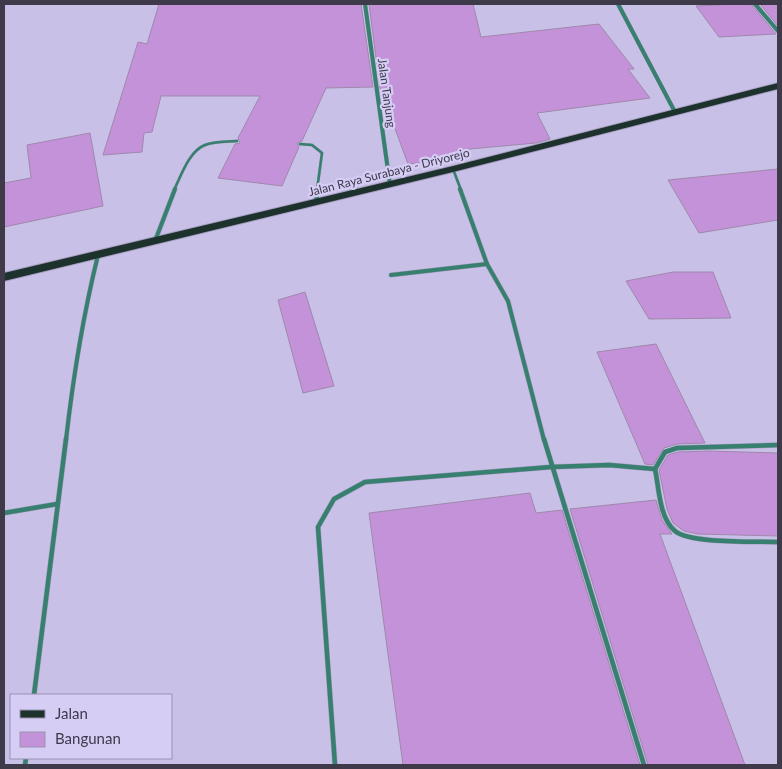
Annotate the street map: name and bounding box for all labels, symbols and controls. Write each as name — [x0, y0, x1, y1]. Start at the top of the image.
street label: Jalan Tanjung — [375, 57, 399, 129]
street label: Jalan Raya Surabaya - Driyorejo — [307, 145, 471, 199]
legend — [10, 694, 172, 759]
text: Jalan — [55, 704, 88, 722]
text: Bangunan — [55, 729, 121, 747]

